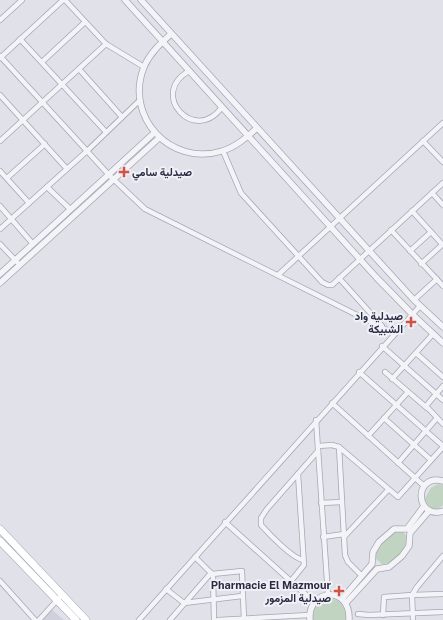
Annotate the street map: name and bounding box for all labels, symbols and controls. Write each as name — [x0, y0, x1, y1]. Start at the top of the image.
place label: صيدلية سامي — [132, 166, 192, 181]
marker: صيدلية سامي — [119, 167, 129, 177]
place label: صيدلية واد الشبيكة — [355, 310, 403, 336]
marker: صيدلية واد الشبيكة — [406, 317, 416, 327]
place label: Pharmacie El Mazmour صيدلية المزمور — [211, 579, 331, 605]
marker: Pharmacie El Mazmour صيدلية المزمور — [334, 586, 344, 596]

